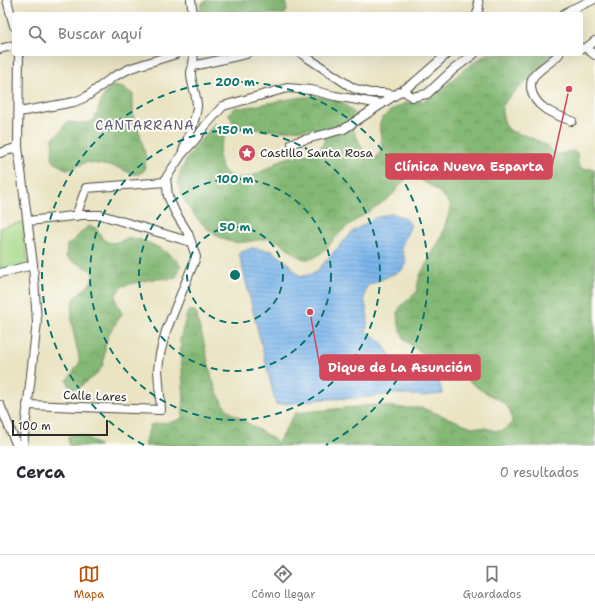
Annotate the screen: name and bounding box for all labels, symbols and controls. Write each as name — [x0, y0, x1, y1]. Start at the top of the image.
search box — [12, 12, 583, 56]
icon: search — [26, 23, 48, 45]
text: Buscar aquí — [58, 24, 142, 44]
text: 200 m — [215, 74, 255, 90]
district label: CANTARRANA — [95, 117, 195, 134]
text: 150 m — [217, 122, 253, 138]
place icon: Castillo Santa Rosa — [237, 143, 257, 163]
place label: Castillo Santa Rosa — [260, 145, 374, 161]
callout: Clínica Nueva Esparta — [386, 154, 552, 179]
text: Clínica Nueva Esparta — [394, 158, 544, 175]
text: 100 m — [217, 171, 254, 187]
text: 50 m — [220, 219, 251, 235]
centre of rings — [228, 268, 242, 282]
callout: Dique de La Asunción — [320, 355, 480, 380]
text: Dique de La Asunción — [328, 359, 473, 376]
street label: Calle Lares — [63, 387, 127, 405]
scale bar — [12, 418, 108, 437]
text: 100 m — [18, 419, 51, 434]
text: Cerca — [16, 461, 65, 483]
text: 0 resultados — [500, 464, 579, 481]
tab: Mapa — [74, 563, 104, 602]
tab: Cómo llegar — [251, 563, 315, 602]
tab: Guardados — [463, 563, 521, 602]

